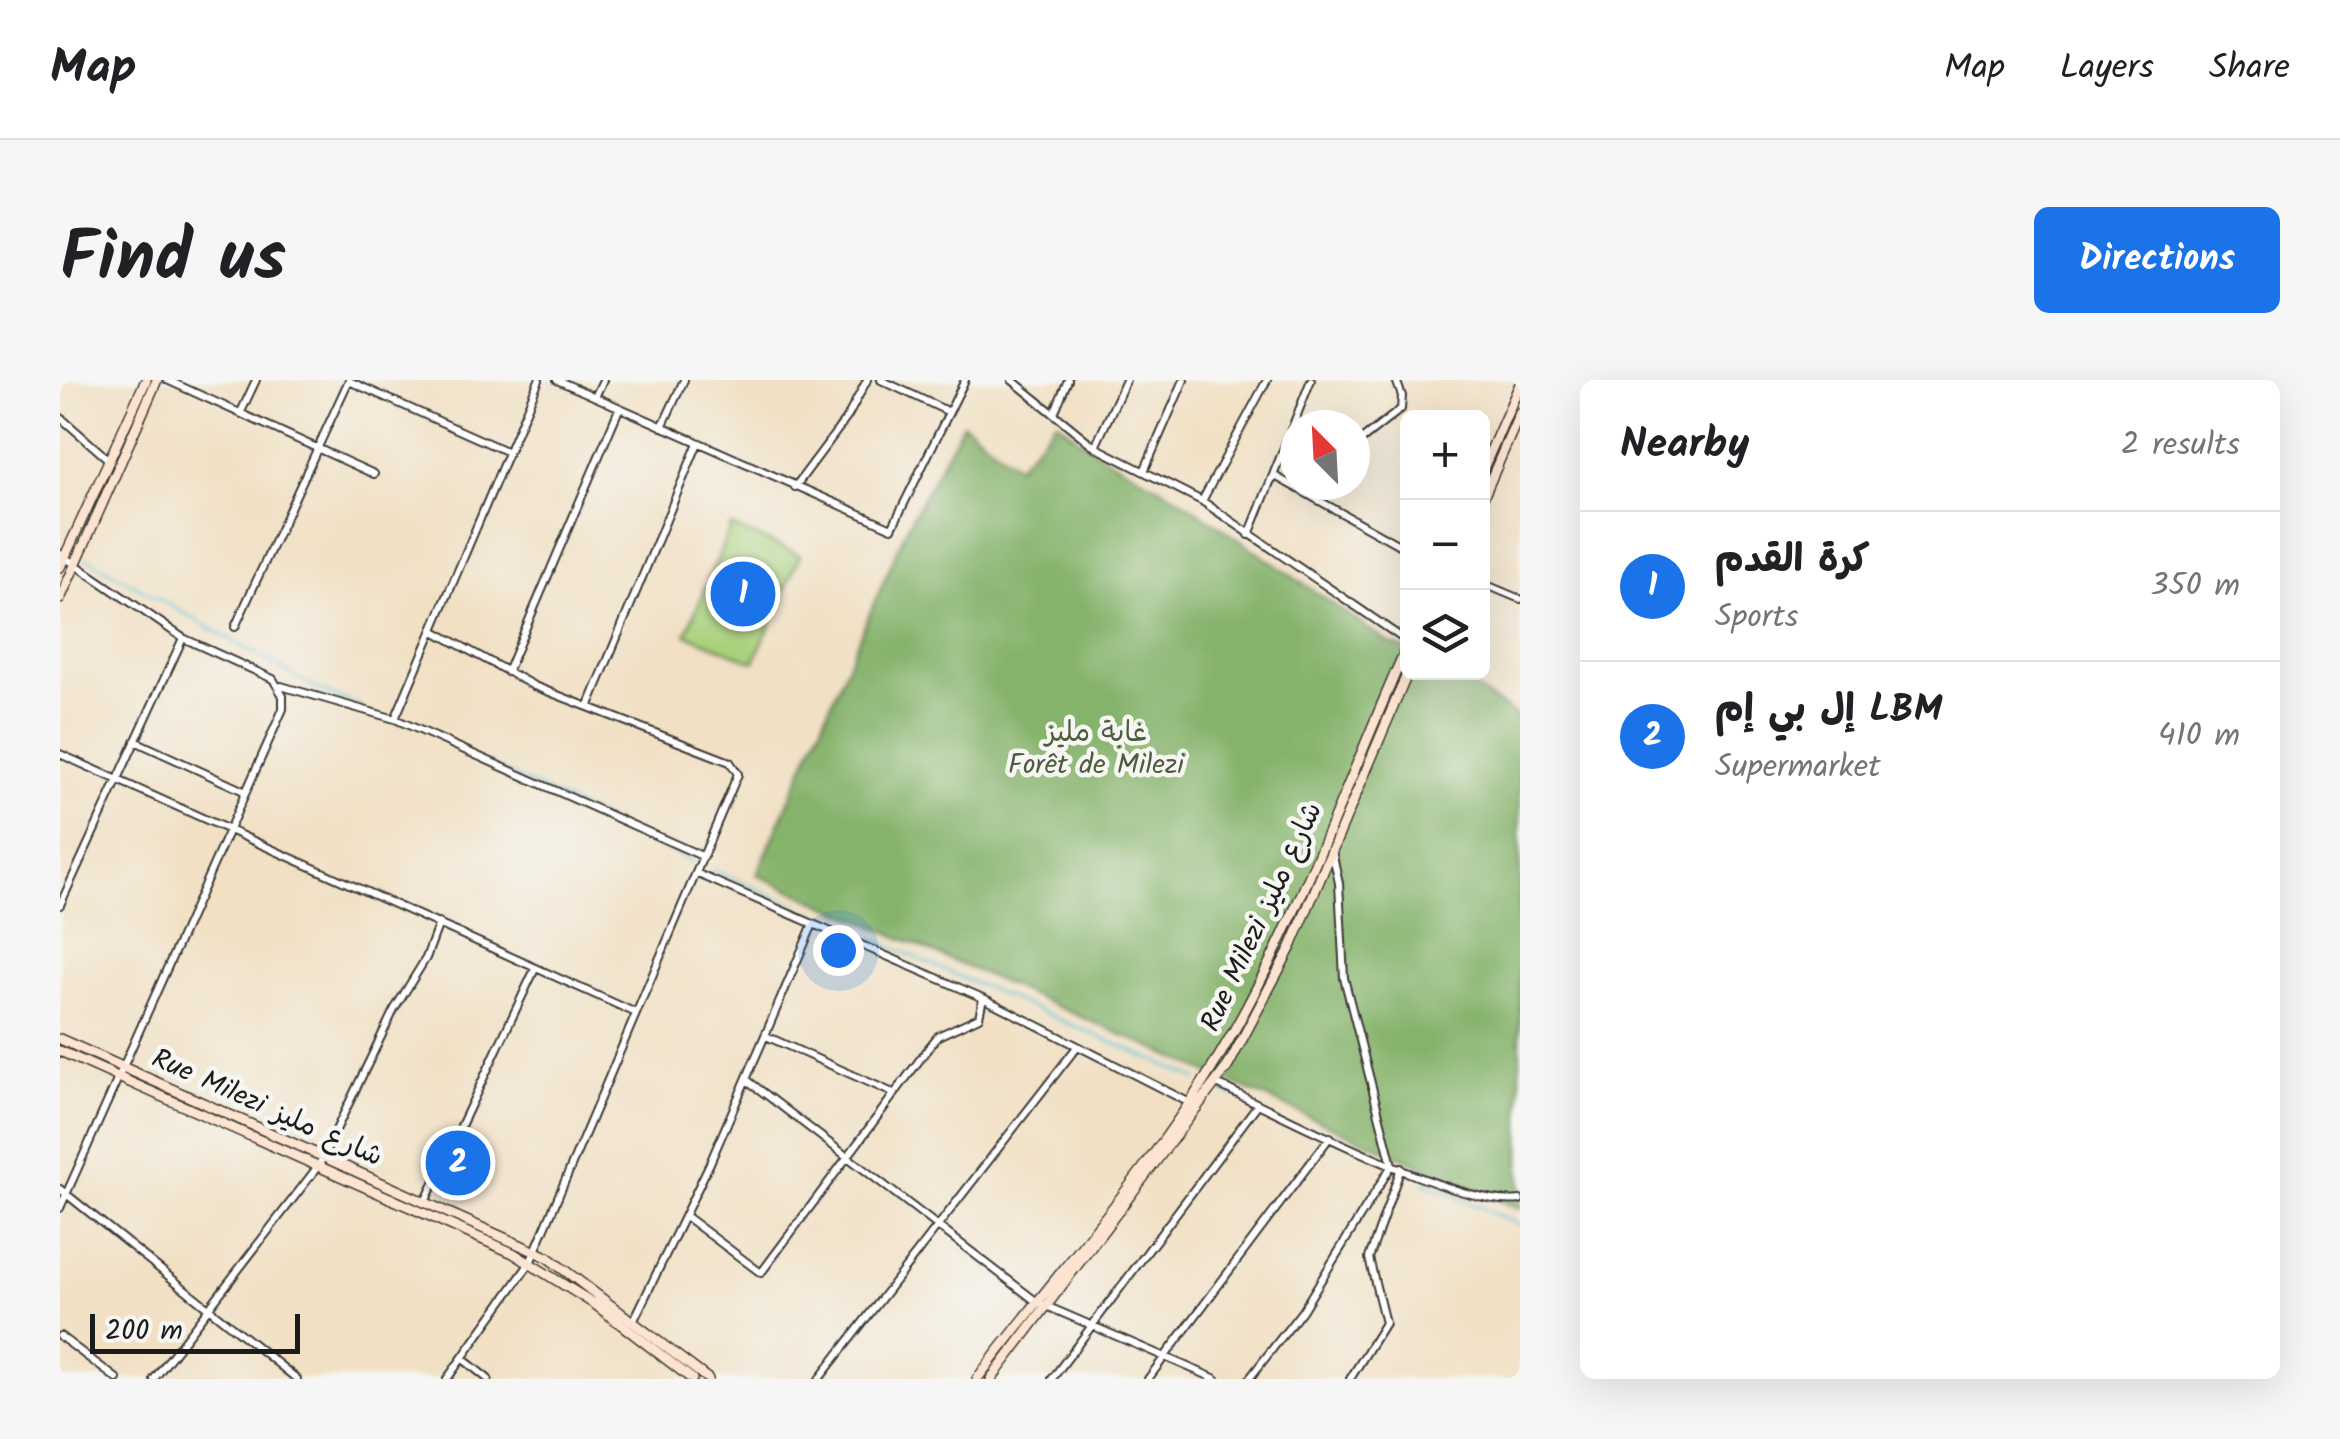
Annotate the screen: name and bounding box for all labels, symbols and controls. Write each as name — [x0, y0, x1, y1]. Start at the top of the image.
text: Map — [50, 31, 137, 107]
text: Map — [1944, 41, 2005, 97]
text: Layers — [2060, 41, 2154, 97]
text: Share — [2209, 41, 2290, 97]
text: Find us — [60, 205, 286, 316]
button: Directions — [2034, 207, 2280, 313]
north arrow — [1280, 410, 1370, 500]
map controls — [1400, 410, 1490, 680]
button: + — [1400, 410, 1490, 500]
text: Nearby — [1620, 412, 1749, 479]
text: 2 results — [2121, 420, 2240, 471]
button: − — [1400, 500, 1490, 590]
text: كرة القدم — [1715, 531, 1870, 591]
pin: 1 — [710, 556, 776, 632]
text: 1 — [1648, 561, 1657, 612]
text: 350 m — [2150, 561, 2240, 612]
button: layers — [1400, 590, 1490, 680]
text: Sports — [1715, 592, 1798, 643]
text: إل بي إم LBM — [1715, 681, 1942, 741]
park label: غابة مليز Forêt de Milezi — [1008, 711, 1185, 788]
text: 2 — [1643, 711, 1662, 762]
text: 410 m — [2158, 711, 2240, 762]
text: Supermarket — [1715, 742, 1881, 793]
street label: Rue Milezi شارع مليز — [1189, 795, 1335, 1039]
your location — [813, 925, 864, 976]
street label: Rue Milezi شارع مليز — [144, 1037, 390, 1180]
pin: 2 — [426, 1126, 490, 1200]
scale bar — [90, 1309, 300, 1354]
text: 200 m — [105, 1309, 183, 1354]

